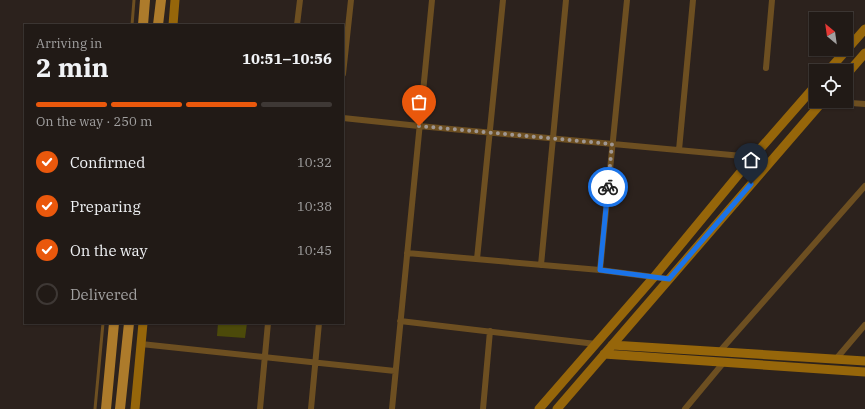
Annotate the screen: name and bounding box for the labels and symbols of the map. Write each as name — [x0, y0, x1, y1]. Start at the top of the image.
north arrow — [809, 12, 853, 56]
pin — [402, 85, 436, 126]
pin — [734, 143, 768, 184]
courier — [588, 167, 628, 207]

